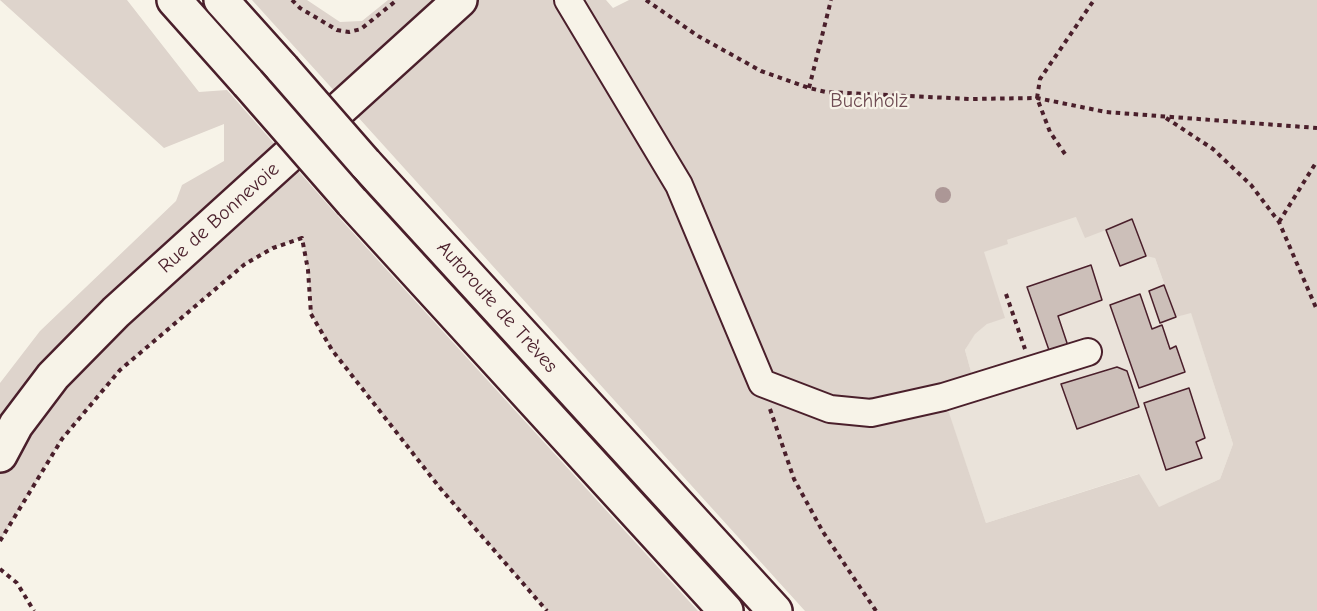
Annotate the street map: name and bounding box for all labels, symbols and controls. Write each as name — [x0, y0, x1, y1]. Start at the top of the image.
park label: Buchholz — [830, 89, 908, 113]
street label: Rue de Bonnevoie — [154, 157, 284, 279]
street label: Autoroute de Trèves — [431, 236, 563, 378]

